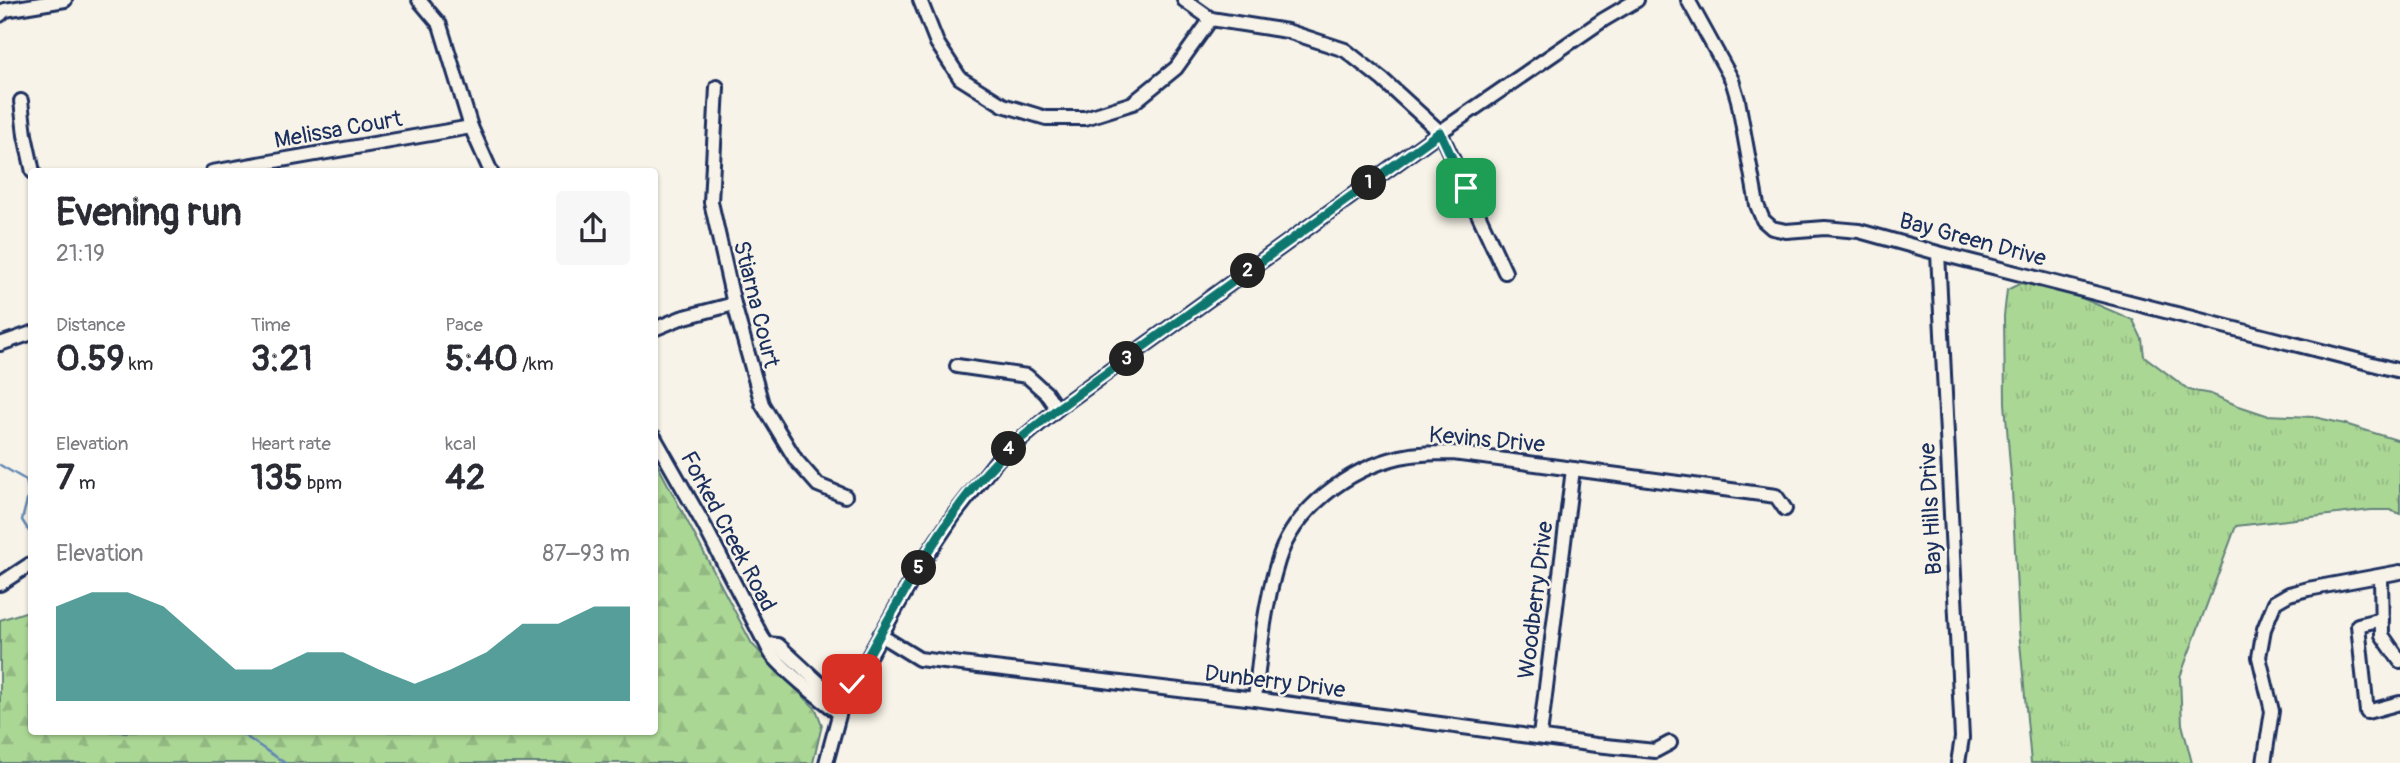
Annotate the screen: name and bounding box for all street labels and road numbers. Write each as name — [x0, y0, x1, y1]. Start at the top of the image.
street label: Melissa Court — [272, 104, 405, 155]
street label: Bay Green Drive — [1896, 206, 2050, 273]
street label: Stiarna Court — [727, 238, 786, 371]
street label: Kevins Drive — [1428, 420, 1547, 459]
street label: Bay Hills Drive — [1913, 441, 1948, 576]
street label: Forked Creek Road — [674, 446, 783, 616]
street label: Woodberry Drive — [1511, 519, 1560, 681]
street label: Dunberry Drive — [1203, 658, 1348, 705]

